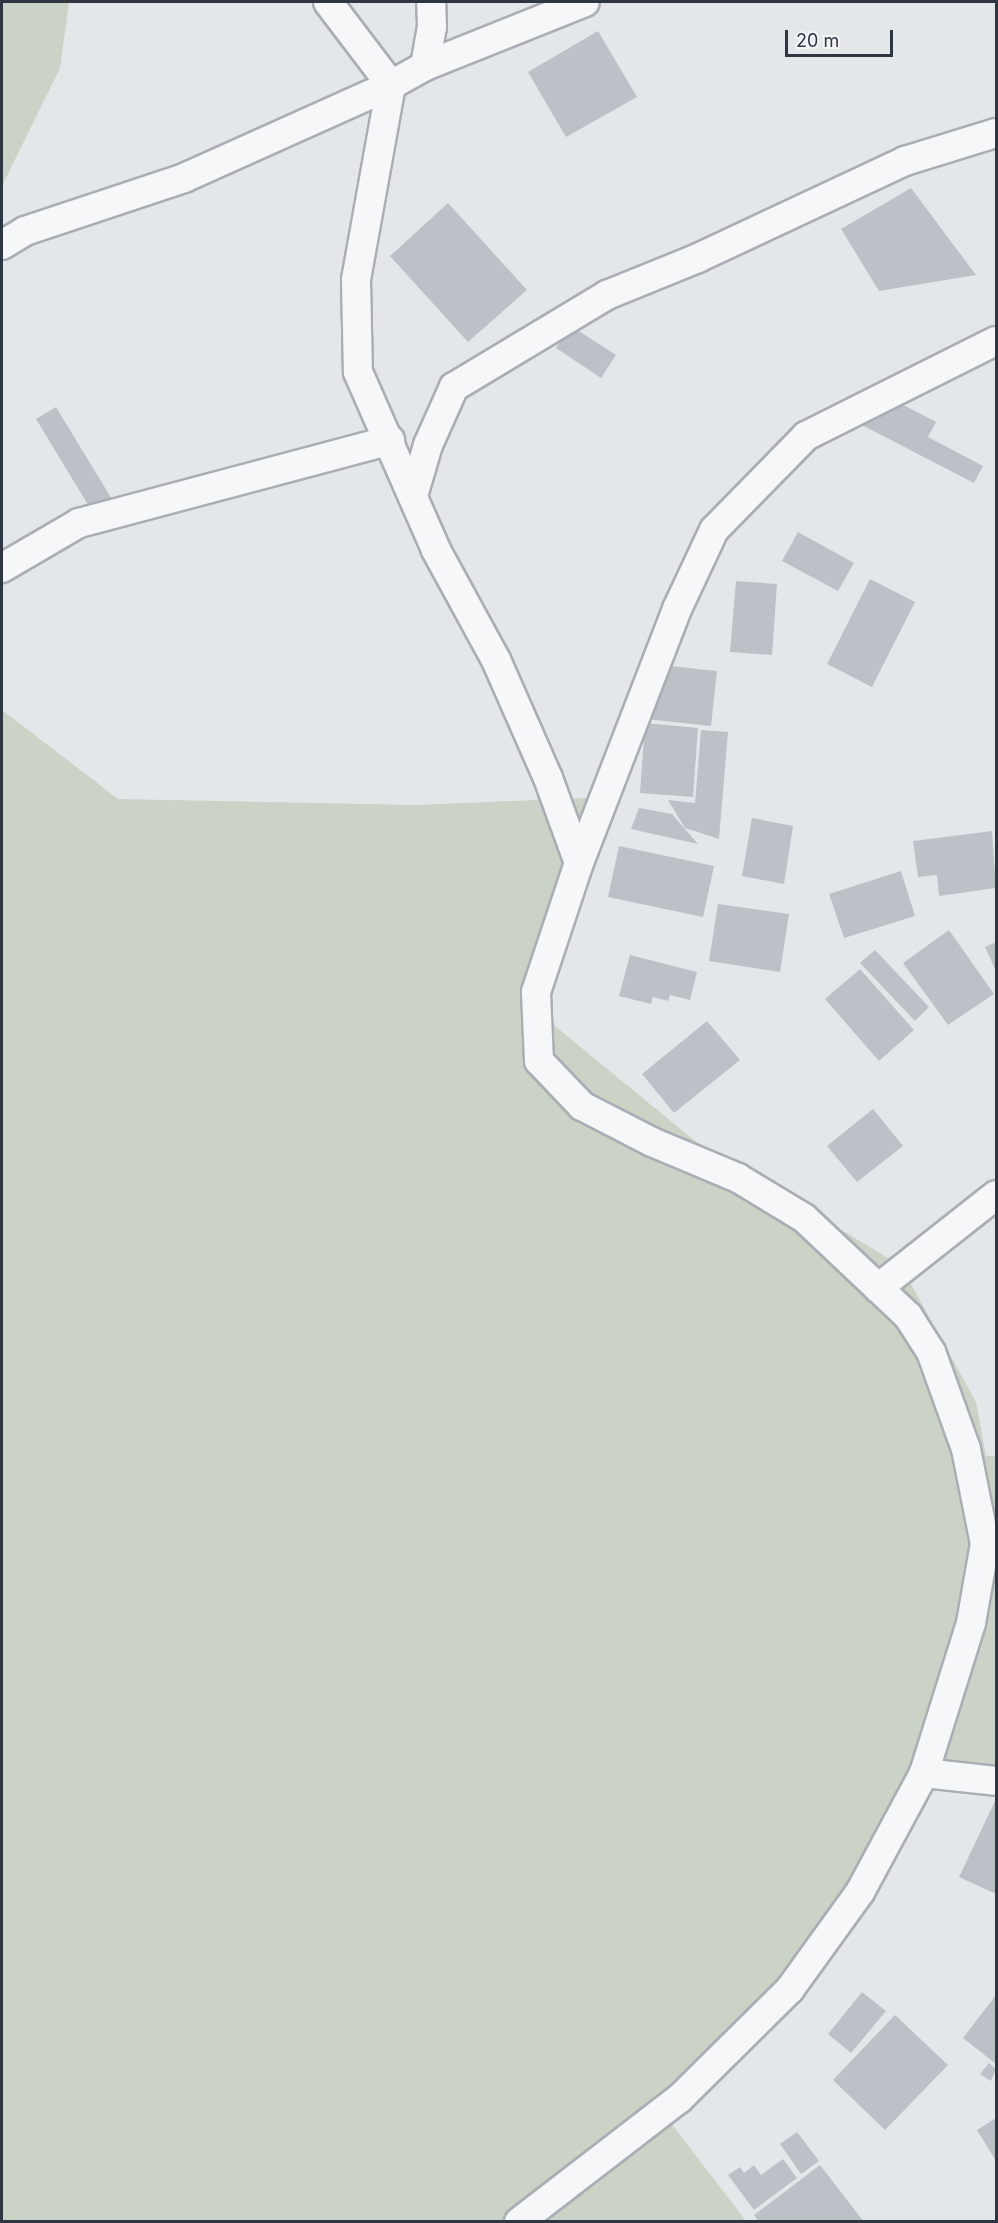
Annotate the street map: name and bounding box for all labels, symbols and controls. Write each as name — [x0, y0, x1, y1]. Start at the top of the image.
scale bar — [788, 18, 896, 56]
text: 20 m — [796, 30, 839, 51]

